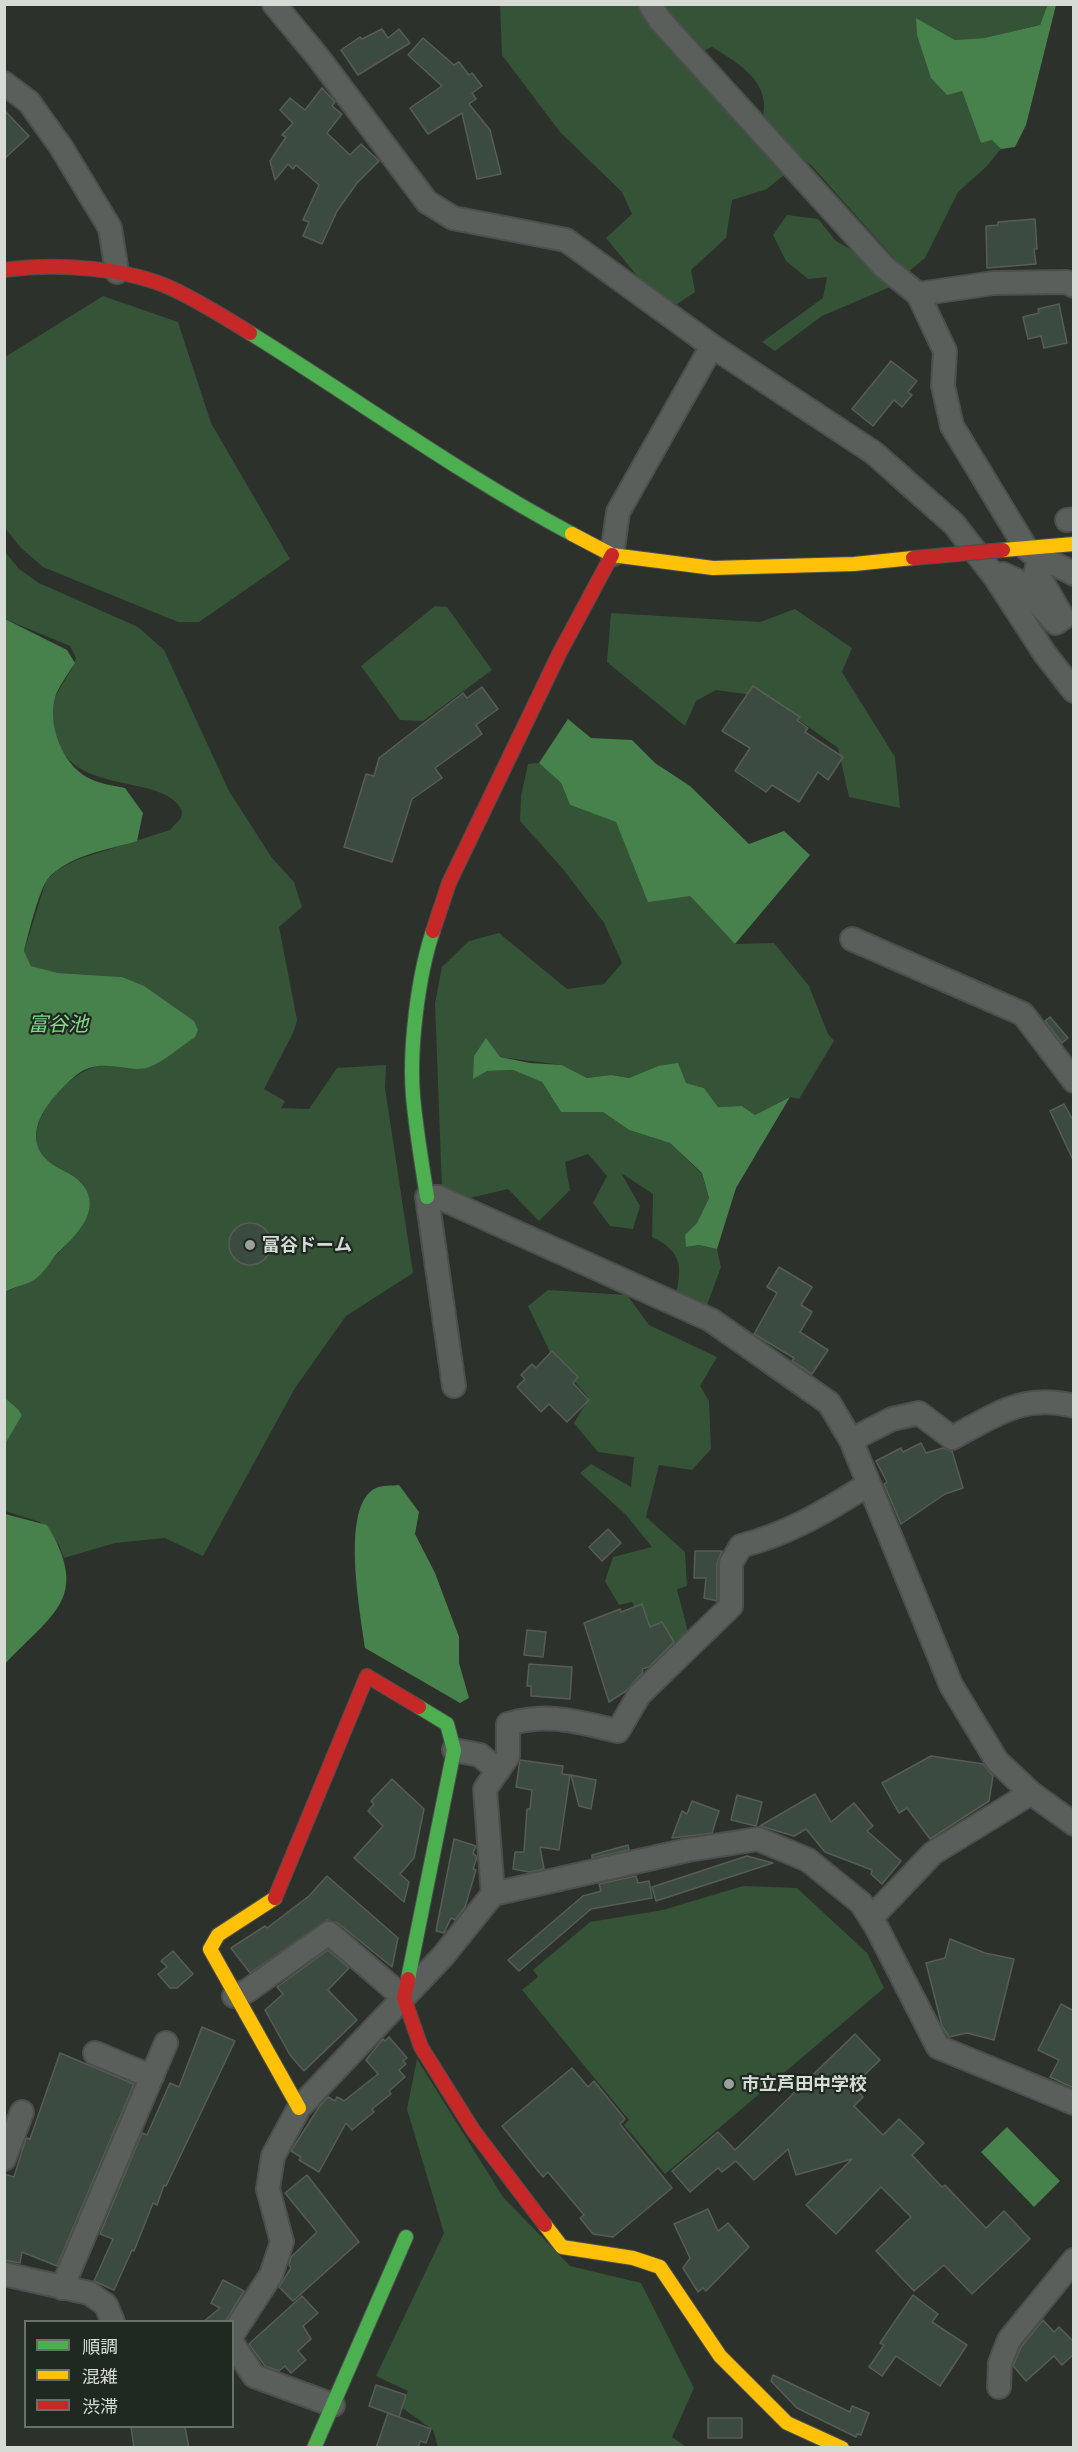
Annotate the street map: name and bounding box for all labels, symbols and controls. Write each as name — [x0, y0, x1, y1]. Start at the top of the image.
water label: 富谷池 — [28, 1013, 88, 1037]
place label: 富谷ドーム — [262, 1234, 352, 1256]
marker: 富谷ドーム — [243, 1238, 257, 1252]
place label: 市立芦田中学校 — [741, 2073, 867, 2095]
marker: 市立芦田中学校 — [722, 2077, 736, 2091]
legend — [24, 2320, 234, 2428]
text: 順調 — [82, 2334, 118, 2358]
text: 混雑 — [82, 2364, 118, 2388]
text: 渋滞 — [82, 2394, 118, 2418]

